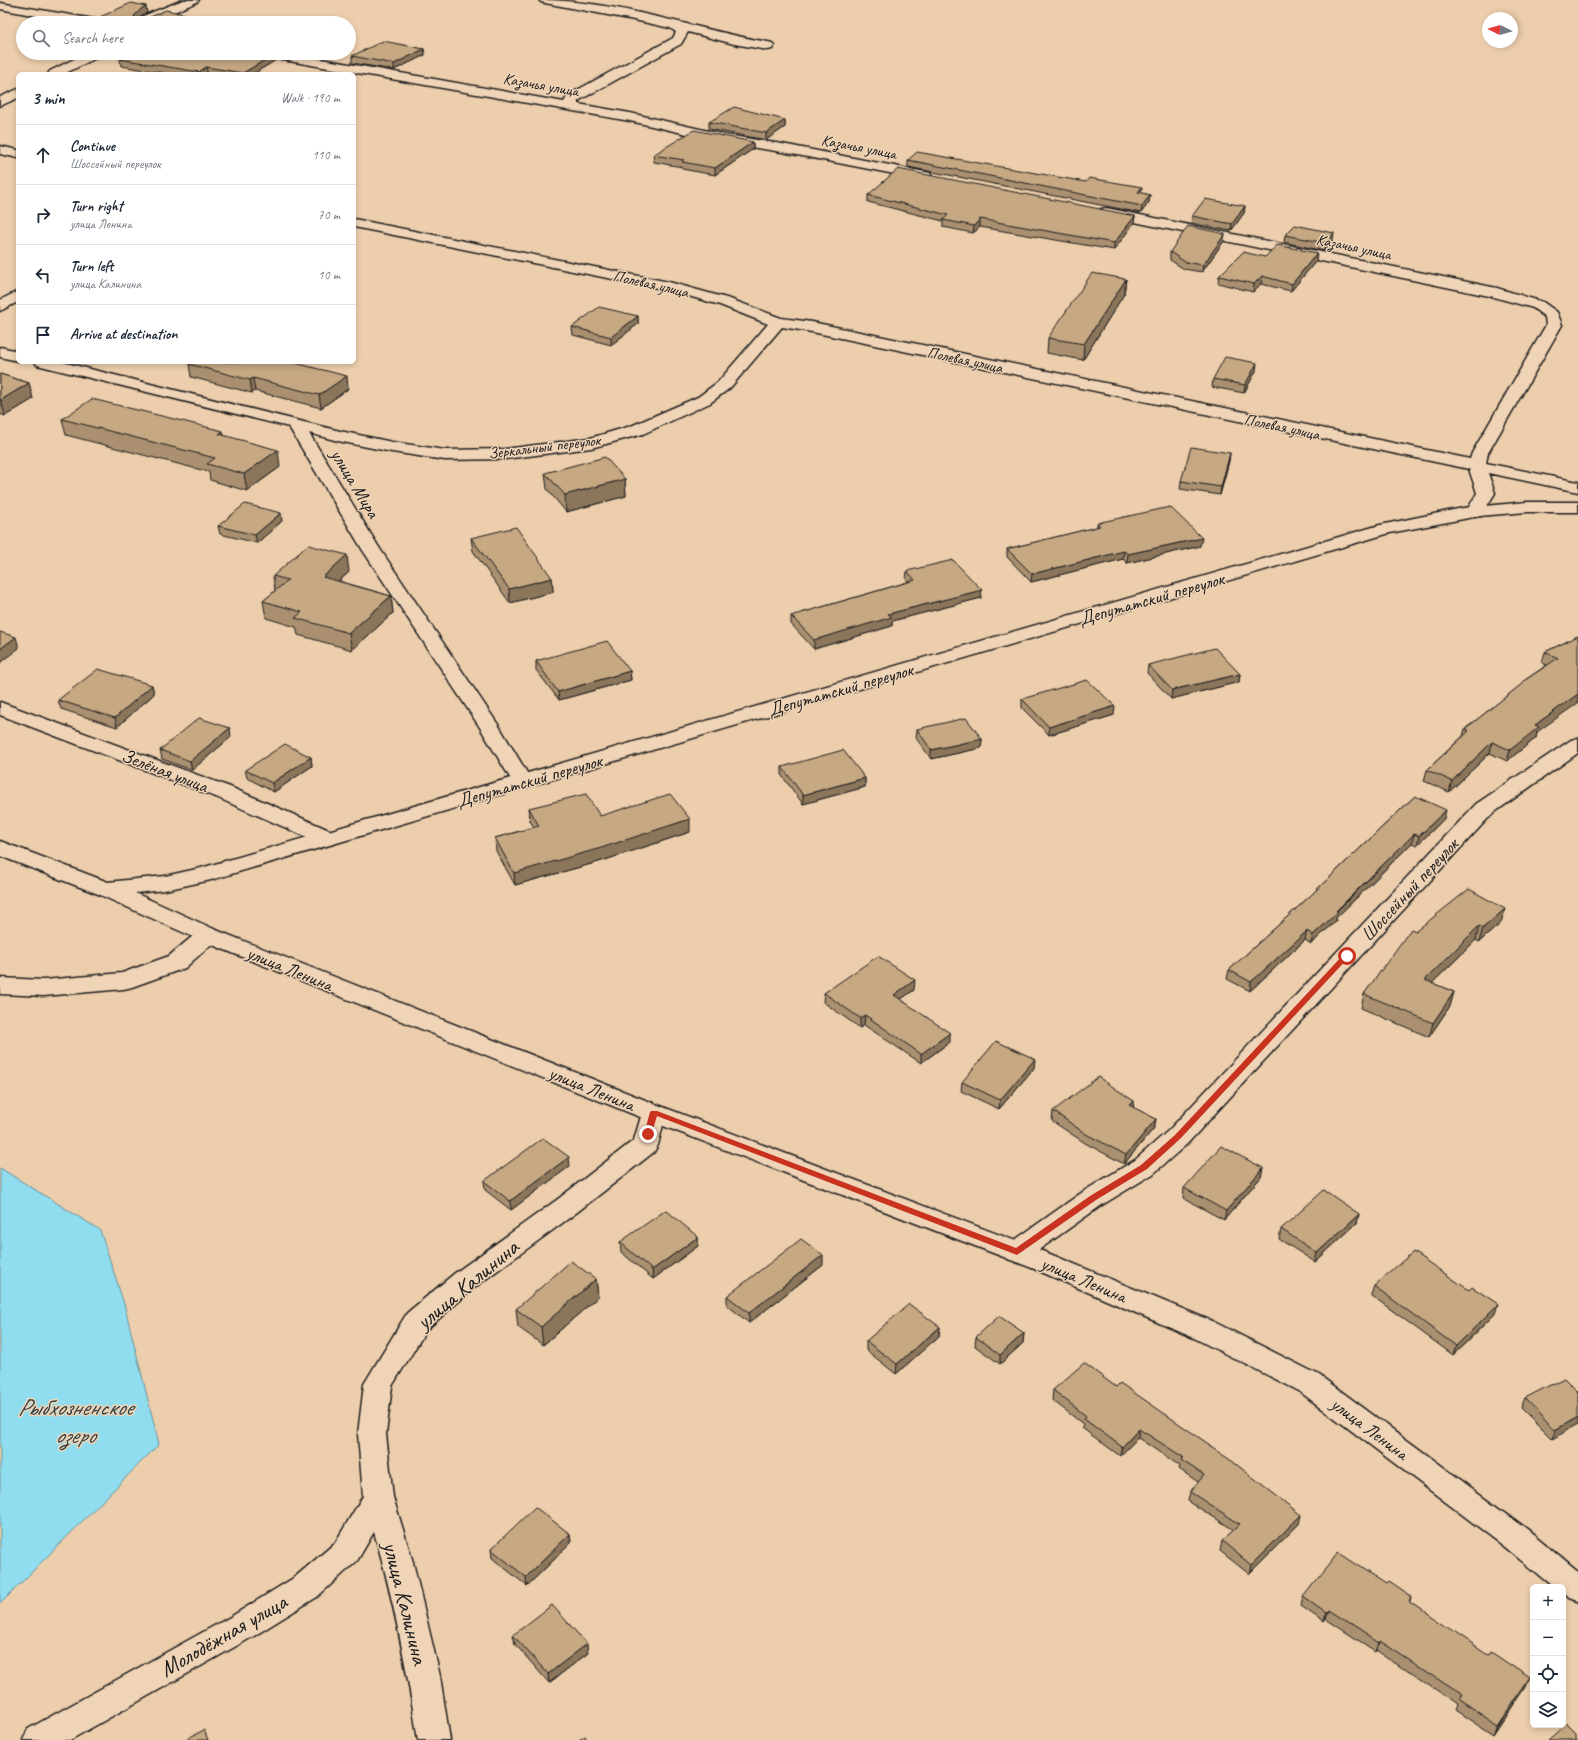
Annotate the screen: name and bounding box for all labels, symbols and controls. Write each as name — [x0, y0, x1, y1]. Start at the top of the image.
north arrow — [1482, 12, 1518, 48]
search box — [16, 16, 356, 60]
icon: search — [30, 27, 52, 49]
text: Search here — [62, 29, 123, 48]
street label: Казачья улица — [502, 69, 581, 102]
text: 3 min — [32, 88, 65, 109]
text: Walk · 190 m — [281, 90, 340, 106]
street label: Казачья улица — [820, 130, 899, 164]
text: Continue — [70, 137, 115, 156]
icon: ahead — [32, 144, 54, 166]
text: 110 m — [312, 147, 340, 163]
text: Шоссейный переулок — [70, 156, 161, 172]
text: Turn right — [70, 197, 123, 216]
icon: right — [32, 204, 54, 226]
text: 70 m — [318, 207, 340, 223]
text: улица Ленина — [70, 216, 132, 232]
street label: Казачья улица — [1315, 229, 1394, 265]
text: Turn left — [70, 257, 113, 276]
icon: left — [32, 264, 54, 286]
street label: Полевая улица — [611, 266, 691, 303]
text: 10 m — [318, 267, 340, 283]
text: улица Калинина — [70, 276, 141, 292]
icon: arrive — [32, 324, 54, 346]
text: Arrive at destination — [70, 325, 177, 344]
street label: Полевая улица — [925, 342, 1005, 378]
street label: Полевая улица — [1242, 409, 1322, 445]
street label: Зеркальный переулок — [487, 430, 603, 464]
street label: улица Мира — [325, 444, 386, 524]
street label: Депутатский переулок — [1076, 566, 1228, 631]
street label: Депутатский переулок — [765, 657, 917, 722]
street label: Зелёная улица — [118, 744, 212, 799]
street label: Депутатский переулок — [454, 748, 606, 813]
street label: Шоссейный переулок — [1356, 832, 1465, 946]
street label: улица Ленина — [242, 941, 338, 998]
route start — [1338, 947, 1356, 965]
street label: улица Ленина — [544, 1061, 640, 1118]
route end — [639, 1125, 657, 1143]
street label: улица Калинина — [408, 1232, 526, 1337]
street label: улица Ленина — [1036, 1251, 1132, 1309]
street label: улица Ленина — [1325, 1391, 1414, 1467]
water label: Рыбхозненское озеро — [18, 1392, 136, 1451]
street label: улица Калинина — [376, 1537, 435, 1669]
map controls — [1530, 1584, 1566, 1728]
button: + — [1530, 1584, 1566, 1620]
street label: Молодёжная улица — [155, 1587, 293, 1683]
button: − — [1530, 1620, 1566, 1656]
button: locate — [1530, 1656, 1566, 1692]
button: layers — [1530, 1692, 1566, 1728]

